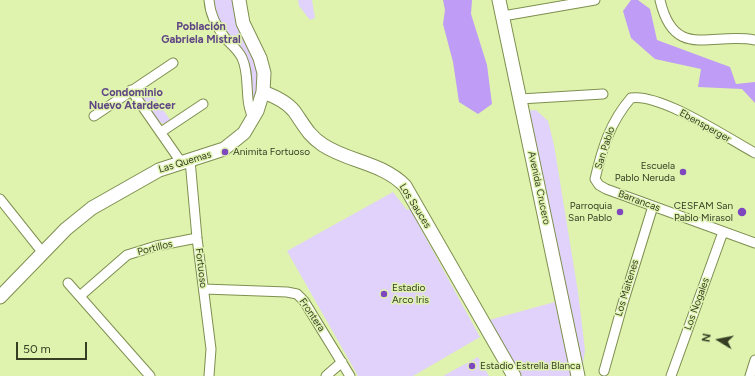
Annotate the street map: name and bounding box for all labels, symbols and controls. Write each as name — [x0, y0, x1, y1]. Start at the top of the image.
district label: Población Gabriela Mistral — [161, 20, 241, 46]
district label: Condominio Nuevo Atardecer — [89, 86, 175, 112]
street label: Ebensperger — [677, 107, 733, 145]
street label: San Pablo — [593, 125, 617, 171]
place label: Animita Fortuoso — [233, 146, 310, 158]
marker: Animita Fortuoso — [220, 147, 230, 157]
street label: Las Quemas — [157, 148, 213, 176]
street label: Avenida Crucero — [525, 150, 553, 226]
place label: Escuela Pablo Neruda — [615, 160, 675, 184]
marker: Escuela Pablo Neruda — [678, 167, 688, 177]
street label: Los Sauces — [397, 181, 433, 231]
street label: Barrancas — [616, 188, 662, 214]
place label: Parroquia San Pablo — [568, 200, 612, 224]
place label: CESFAM San Pablo Mirasol — [674, 200, 733, 224]
marker: CESFAM San Pablo Mirasol — [736, 206, 748, 218]
marker: Parroquia San Pablo — [615, 207, 625, 217]
street label: Portillos — [136, 238, 174, 258]
street label: Fortuoso — [193, 247, 209, 289]
street label: Los Maitenes — [613, 258, 641, 318]
street label: Los Nogales — [682, 276, 712, 332]
place label: Estadio Arco Iris — [392, 282, 429, 306]
marker: Estadio Arco Iris — [379, 289, 389, 299]
street label: Frontera — [296, 296, 328, 334]
north arrow — [699, 320, 739, 360]
text: N — [700, 333, 714, 343]
scale bar — [18, 334, 89, 360]
text: 50 m — [23, 342, 51, 356]
place label: Estadio Estrella Blanca — [480, 360, 581, 372]
marker: Estadio Estrella Blanca — [467, 361, 477, 371]

